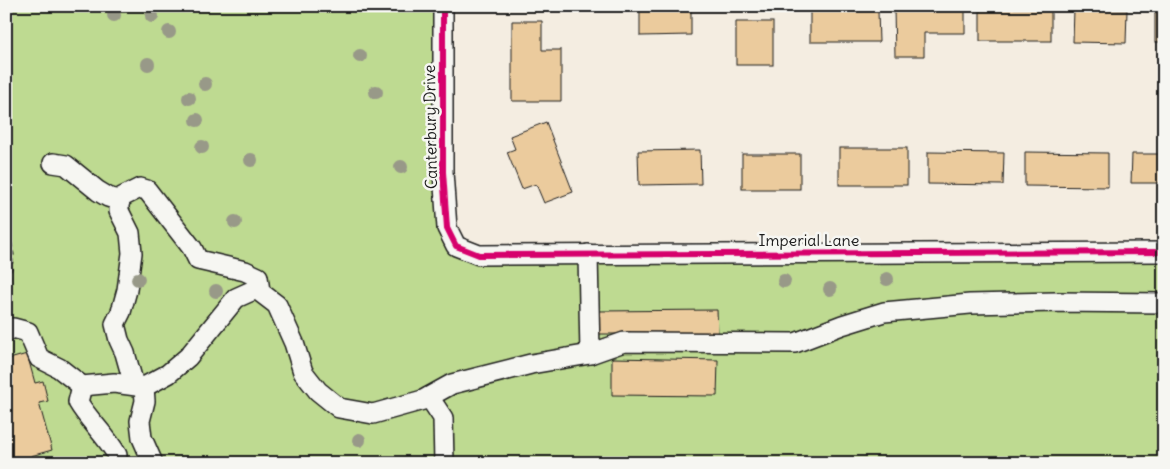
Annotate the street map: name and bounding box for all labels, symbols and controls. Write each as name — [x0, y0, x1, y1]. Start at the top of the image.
street label: Canterbury Drive — [419, 65, 441, 189]
street label: Imperial Lane — [759, 230, 859, 250]

